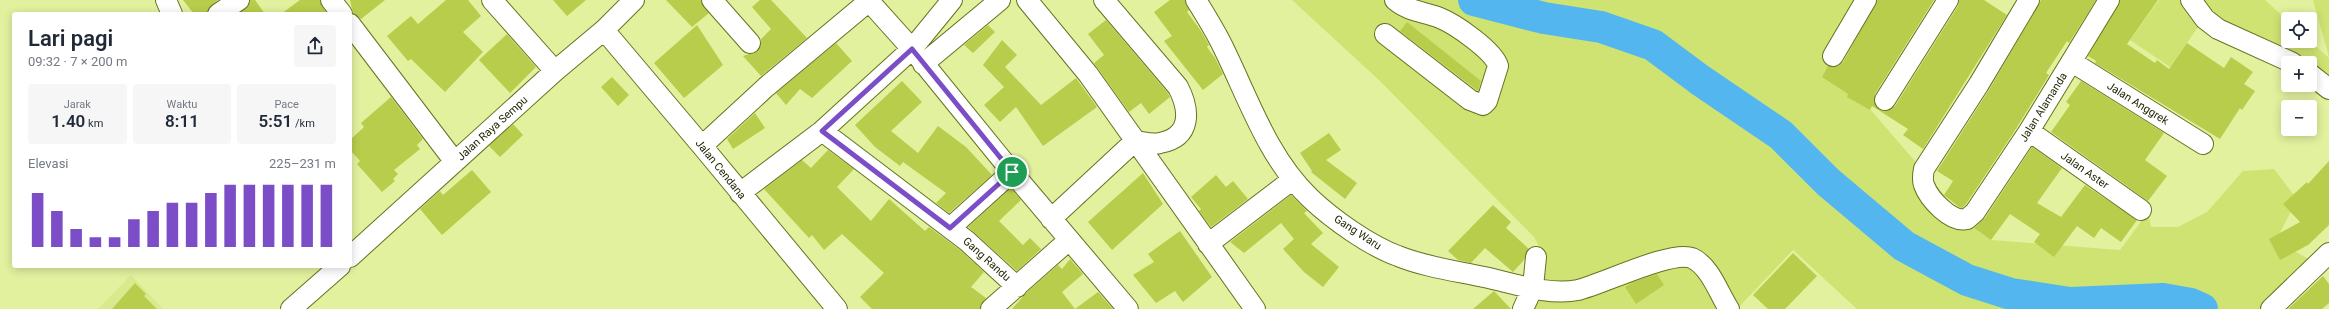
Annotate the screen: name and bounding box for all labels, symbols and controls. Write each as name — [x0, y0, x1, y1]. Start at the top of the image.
map controls — [2281, 12, 2317, 136]
button: locate — [2281, 12, 2317, 48]
button: share — [294, 25, 336, 67]
text: Lari pagi — [28, 26, 113, 51]
text: 09:32 · 7 × 200 m — [28, 54, 127, 69]
button: + — [2281, 56, 2317, 92]
street label: Jalan Alamanda — [2017, 70, 2070, 144]
street label: Jalan Anggrek — [2105, 79, 2171, 128]
street label: Jalan Raya Sempu — [454, 93, 530, 163]
text: Jarak — [64, 98, 91, 111]
text: Waktu — [167, 98, 197, 111]
text: Pace — [274, 98, 299, 111]
button: − — [2281, 100, 2317, 136]
text: 1.40 — [51, 111, 85, 131]
text: 8:11 — [165, 111, 199, 131]
text: 5:51 — [259, 111, 292, 131]
text: km — [85, 117, 103, 130]
text: /km — [292, 117, 315, 130]
street label: Jalan Cendana — [693, 137, 749, 202]
street label: Jalan Aster — [2058, 149, 2111, 192]
pin — [995, 155, 1029, 189]
text: Elevasi — [28, 156, 69, 171]
text: 225–231 m — [269, 156, 336, 171]
icon: arrive — [1001, 161, 1023, 183]
street label: Gang Waru — [1332, 212, 1384, 253]
street label: Gang Randu — [960, 235, 1013, 284]

